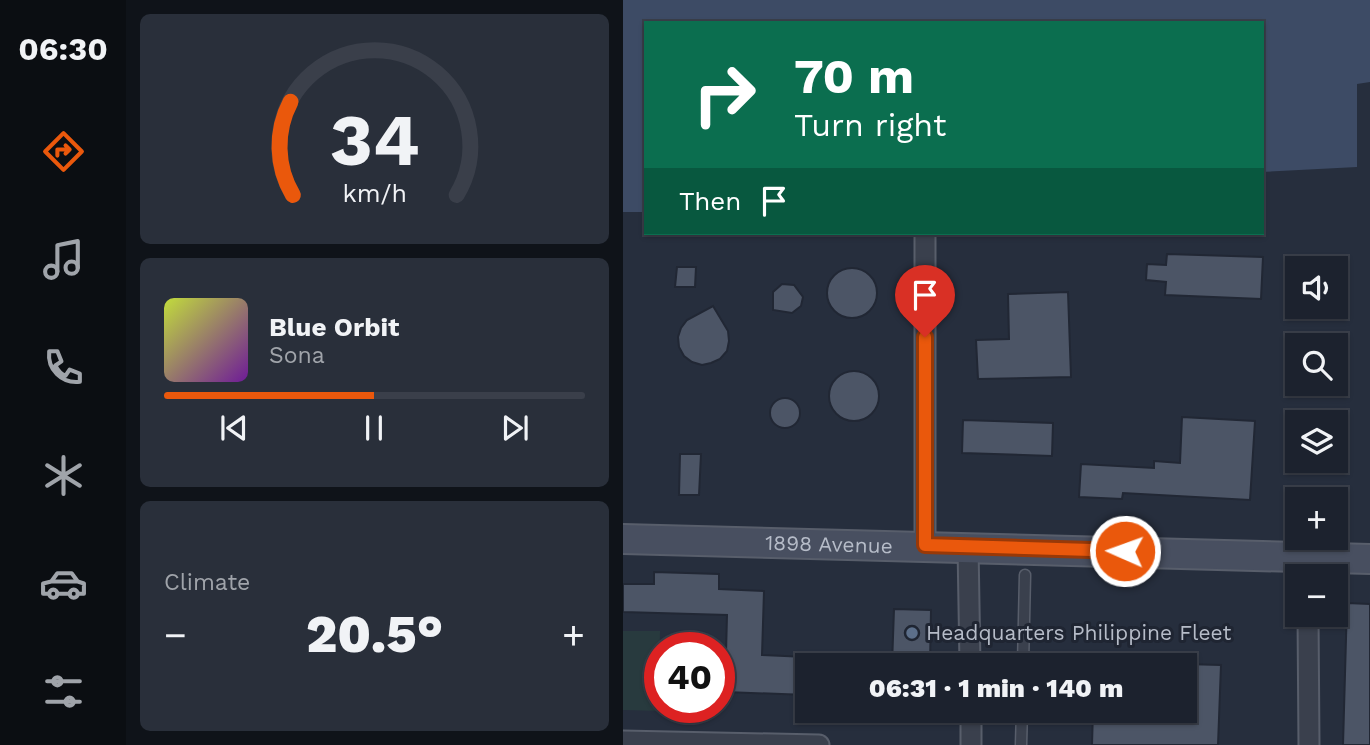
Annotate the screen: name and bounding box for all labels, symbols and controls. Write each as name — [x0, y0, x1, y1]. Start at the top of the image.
text: 06:30 — [18, 30, 108, 68]
text: 70 m — [794, 47, 914, 105]
icon: right — [679, 49, 770, 140]
text: 34 — [329, 97, 420, 183]
text: Turn right — [794, 106, 946, 144]
icon: directions — [39, 127, 88, 176]
text: km/h — [342, 179, 407, 208]
icon: arrive — [755, 182, 793, 220]
text: Then — [679, 186, 741, 216]
icon: music — [39, 235, 88, 284]
map controls — [1285, 256, 1348, 627]
button: sound — [1285, 256, 1348, 319]
pin — [895, 265, 955, 337]
icon: arrive — [906, 276, 944, 314]
text: Blue Orbit — [269, 312, 399, 342]
button: search — [1285, 333, 1348, 396]
text: Sona — [269, 342, 325, 369]
icon: phone — [39, 343, 88, 392]
icon: previous — [215, 409, 253, 447]
icon: pause — [355, 409, 393, 447]
icon: next — [496, 409, 534, 447]
button: layers — [1285, 410, 1348, 473]
icon: climate — [39, 451, 88, 500]
button: + — [1285, 487, 1348, 550]
position arrow — [1088, 514, 1162, 588]
street label: 1898 Avenue — [765, 530, 893, 558]
icon: car — [39, 559, 88, 608]
button: − — [1285, 564, 1348, 627]
text: Climate — [164, 569, 250, 596]
text: 20.5° — [306, 604, 443, 665]
text: − — [164, 613, 187, 657]
text: + — [562, 613, 585, 657]
place label: Headquarters Philippine Fleet — [926, 620, 1231, 645]
marker: Headquarters Philippine Fleet — [904, 625, 920, 641]
speed limit sign: 40 — [644, 632, 735, 723]
icon: filters — [39, 667, 88, 716]
text: 06:31 · 1 min · 140 m — [869, 673, 1123, 703]

